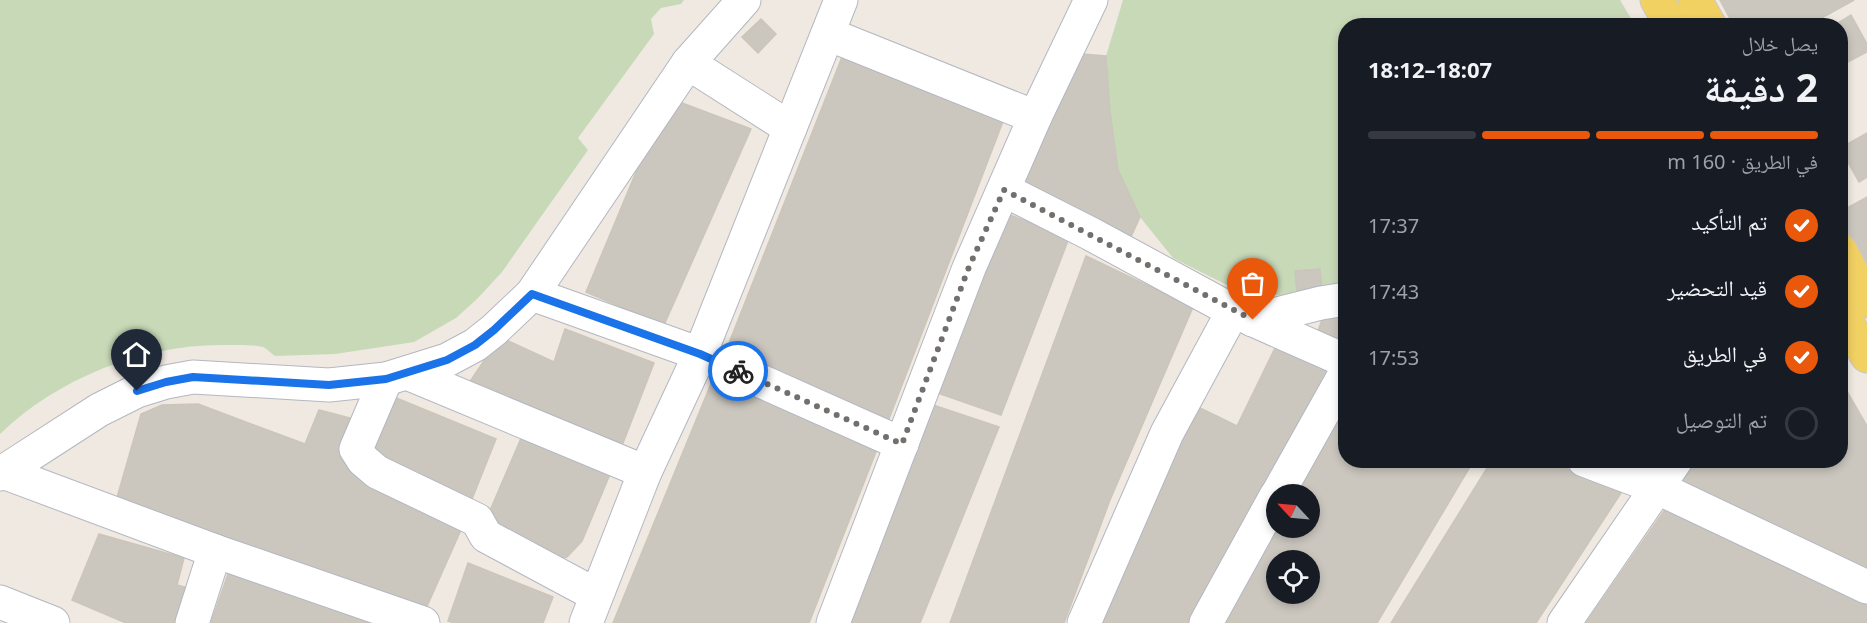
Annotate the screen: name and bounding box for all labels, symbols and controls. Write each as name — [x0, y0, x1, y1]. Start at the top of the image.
text: يصل خلال — [1742, 30, 1818, 57]
text: 18:07–18:12 — [1368, 54, 1492, 84]
text: 2 دقيقة — [1704, 60, 1818, 113]
text: في الطريق · 160 m — [1667, 148, 1818, 175]
text: تم التأكيد — [1691, 206, 1767, 236]
icon: check — [1785, 209, 1818, 242]
text: 17:37 — [1368, 212, 1419, 239]
pin — [1227, 258, 1278, 320]
icon: bag — [1236, 267, 1269, 300]
text: قيد التحضير — [1667, 272, 1767, 302]
icon: check — [1785, 275, 1818, 308]
text: 17:43 — [1368, 278, 1419, 305]
pin — [111, 329, 162, 391]
icon: home — [120, 338, 153, 371]
text: في الطريق — [1683, 338, 1767, 368]
courier — [708, 341, 768, 401]
icon: check — [1785, 341, 1818, 374]
text: 17:53 — [1368, 344, 1419, 371]
icon: bike — [722, 355, 755, 388]
text: تم التوصيل — [1676, 404, 1767, 434]
north arrow — [1266, 484, 1320, 538]
map controls — [1266, 484, 1320, 604]
button: locate — [1266, 550, 1320, 604]

